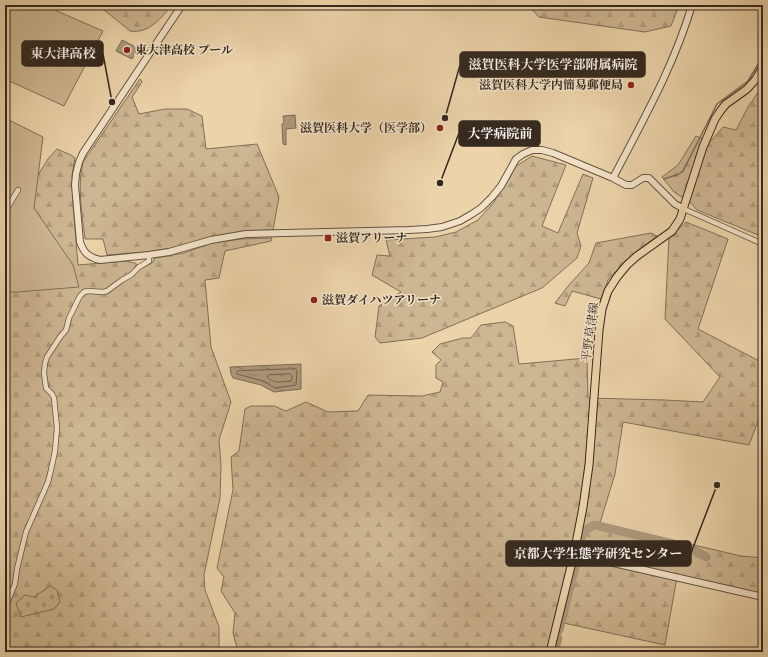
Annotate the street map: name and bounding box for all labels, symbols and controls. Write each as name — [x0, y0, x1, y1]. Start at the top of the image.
callout: 東大津高校 — [22, 41, 103, 66]
place label: 東大津高校 プール — [135, 41, 233, 58]
text: 東大津高校 — [30, 44, 96, 63]
marker: 東大津高校 プール — [122, 45, 132, 55]
callout: 滋賀医科大学医学部附属病院 — [460, 52, 645, 77]
text: 滋賀医科大学医学部附属病院 — [468, 55, 638, 74]
place label: 滋賀医科大学内簡易郵便局 — [479, 76, 623, 93]
marker: 滋賀医科大学内簡易郵便局 — [626, 80, 636, 90]
place label: 滋賀医科大学（医学部） — [300, 119, 432, 136]
callout: 大学病院前 — [459, 121, 540, 146]
marker: 滋賀医科大学（医学部） — [435, 123, 445, 133]
text: 大学病院前 — [467, 124, 533, 143]
place label: 滋賀アリーナ — [336, 229, 408, 246]
marker: 滋賀アリーナ — [323, 233, 333, 243]
place label: 滋賀ダイハツアリーナ — [322, 291, 441, 308]
marker: 滋賀ダイハツアリーナ — [309, 295, 319, 305]
street label: 平野草津線 — [577, 301, 602, 363]
callout: 京都大学生態学研究センター — [506, 541, 691, 566]
text: 京都大学生態学研究センター — [514, 544, 682, 563]

